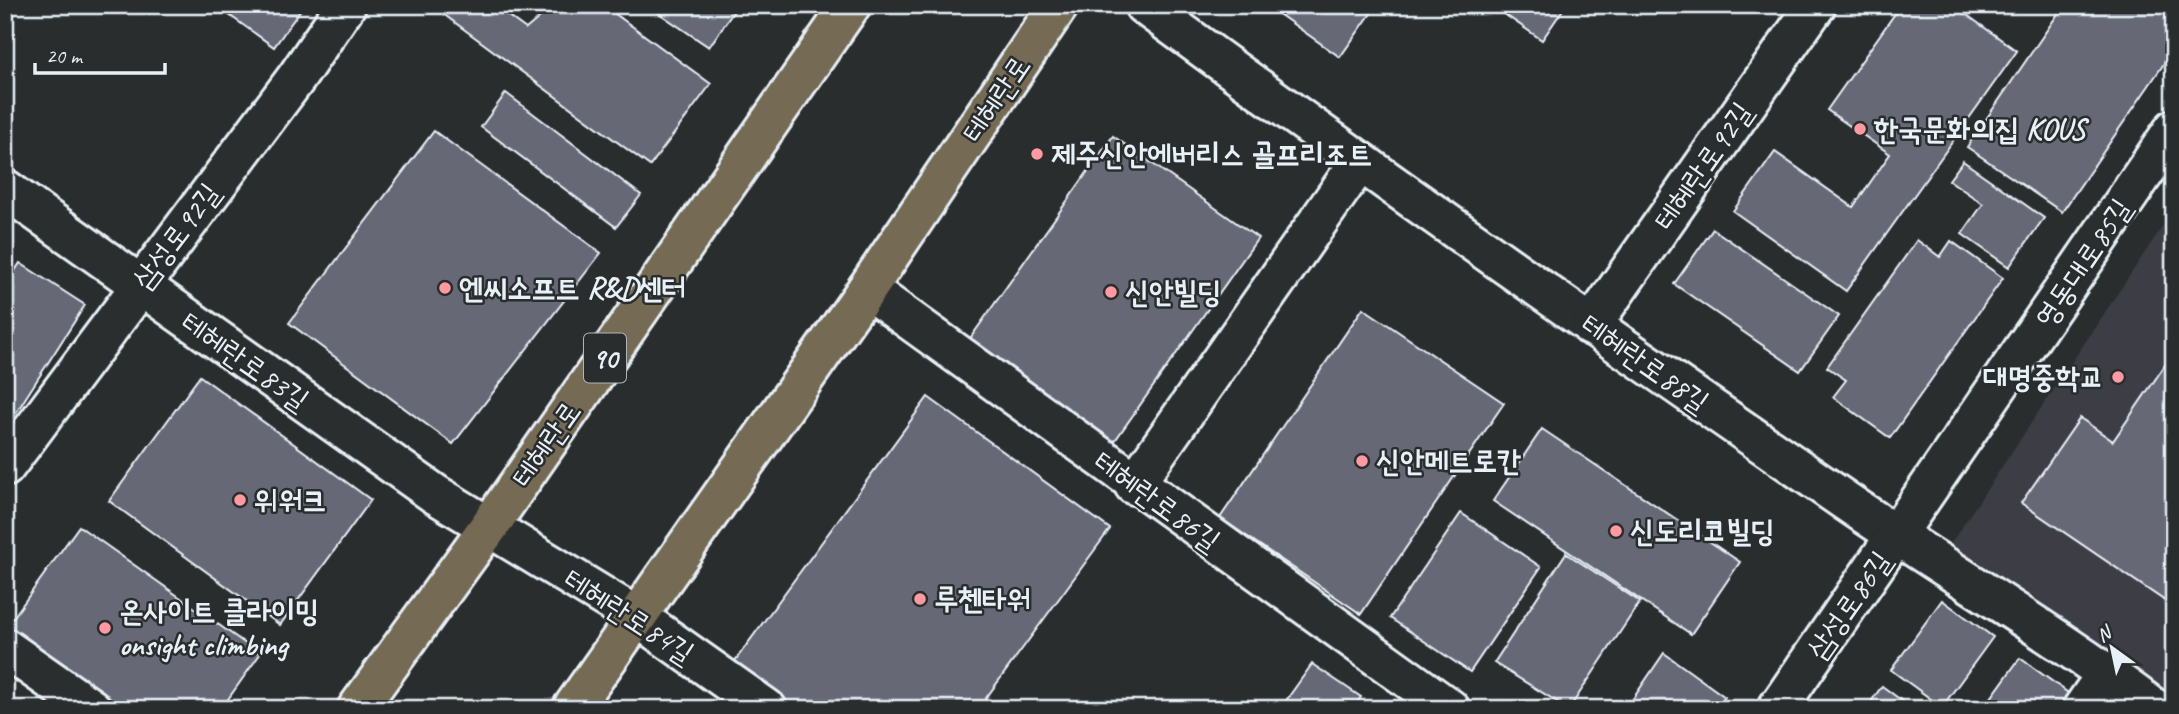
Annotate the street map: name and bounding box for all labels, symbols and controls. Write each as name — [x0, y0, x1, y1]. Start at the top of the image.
scale bar — [35, 32, 164, 76]
text: 20 m — [46, 43, 84, 69]
street label: 테헤란로 — [953, 48, 1039, 150]
street label: 테헤란로92길 — [1645, 95, 1761, 237]
place label: 한국문화의집 KOUS — [1873, 110, 2089, 148]
marker: 한국문화의집 KOUS — [1852, 121, 1868, 137]
place label: 제주신안에버리스 골프리조트 — [1051, 135, 1372, 173]
marker: 제주신안에버리스 골프리조트 — [1029, 146, 1045, 162]
street label: 삼성로92길 — [124, 175, 228, 297]
street label: 영동대로85길 — [2026, 191, 2140, 335]
place label: 엔씨소프트 R&D센터 — [459, 269, 686, 307]
place label: 신안빌딩 — [1125, 273, 1222, 311]
marker: 엔씨소프트 R&D센터 — [437, 280, 453, 296]
marker: 신안빌딩 — [1103, 284, 1119, 300]
street label: 테헤란로83길 — [174, 303, 316, 419]
street label: 테헤란로88길 — [1574, 305, 1716, 421]
road number: 90 — [584, 334, 626, 382]
place label: 대명중학교 — [1983, 358, 2104, 396]
marker: 대명중학교 — [2110, 369, 2126, 385]
street label: 테헤란로 — [503, 394, 589, 494]
street label: 테헤란로86길 — [1086, 442, 1228, 560]
place label: 신안메트로칸 — [1376, 442, 1521, 480]
marker: 신안메트로칸 — [1354, 453, 1370, 469]
place label: 위워크 — [254, 481, 326, 519]
marker: 위워크 — [232, 492, 248, 508]
place label: 신도리코빌딩 — [1630, 512, 1775, 550]
marker: 신도리코빌딩 — [1608, 523, 1624, 539]
street label: 삼성로86길 — [1798, 543, 1900, 667]
street label: 테헤란로84길 — [557, 560, 701, 672]
place label: 루첸타워 — [934, 580, 1031, 618]
marker: 루첸타워 — [912, 591, 928, 607]
place label: 온사이트 클라이밍 onsight climbing — [119, 592, 319, 664]
north arrow — [2078, 612, 2148, 682]
marker: 온사이트 클라이밍 onsight climbing — [97, 620, 113, 636]
text: N — [2092, 620, 2117, 648]

